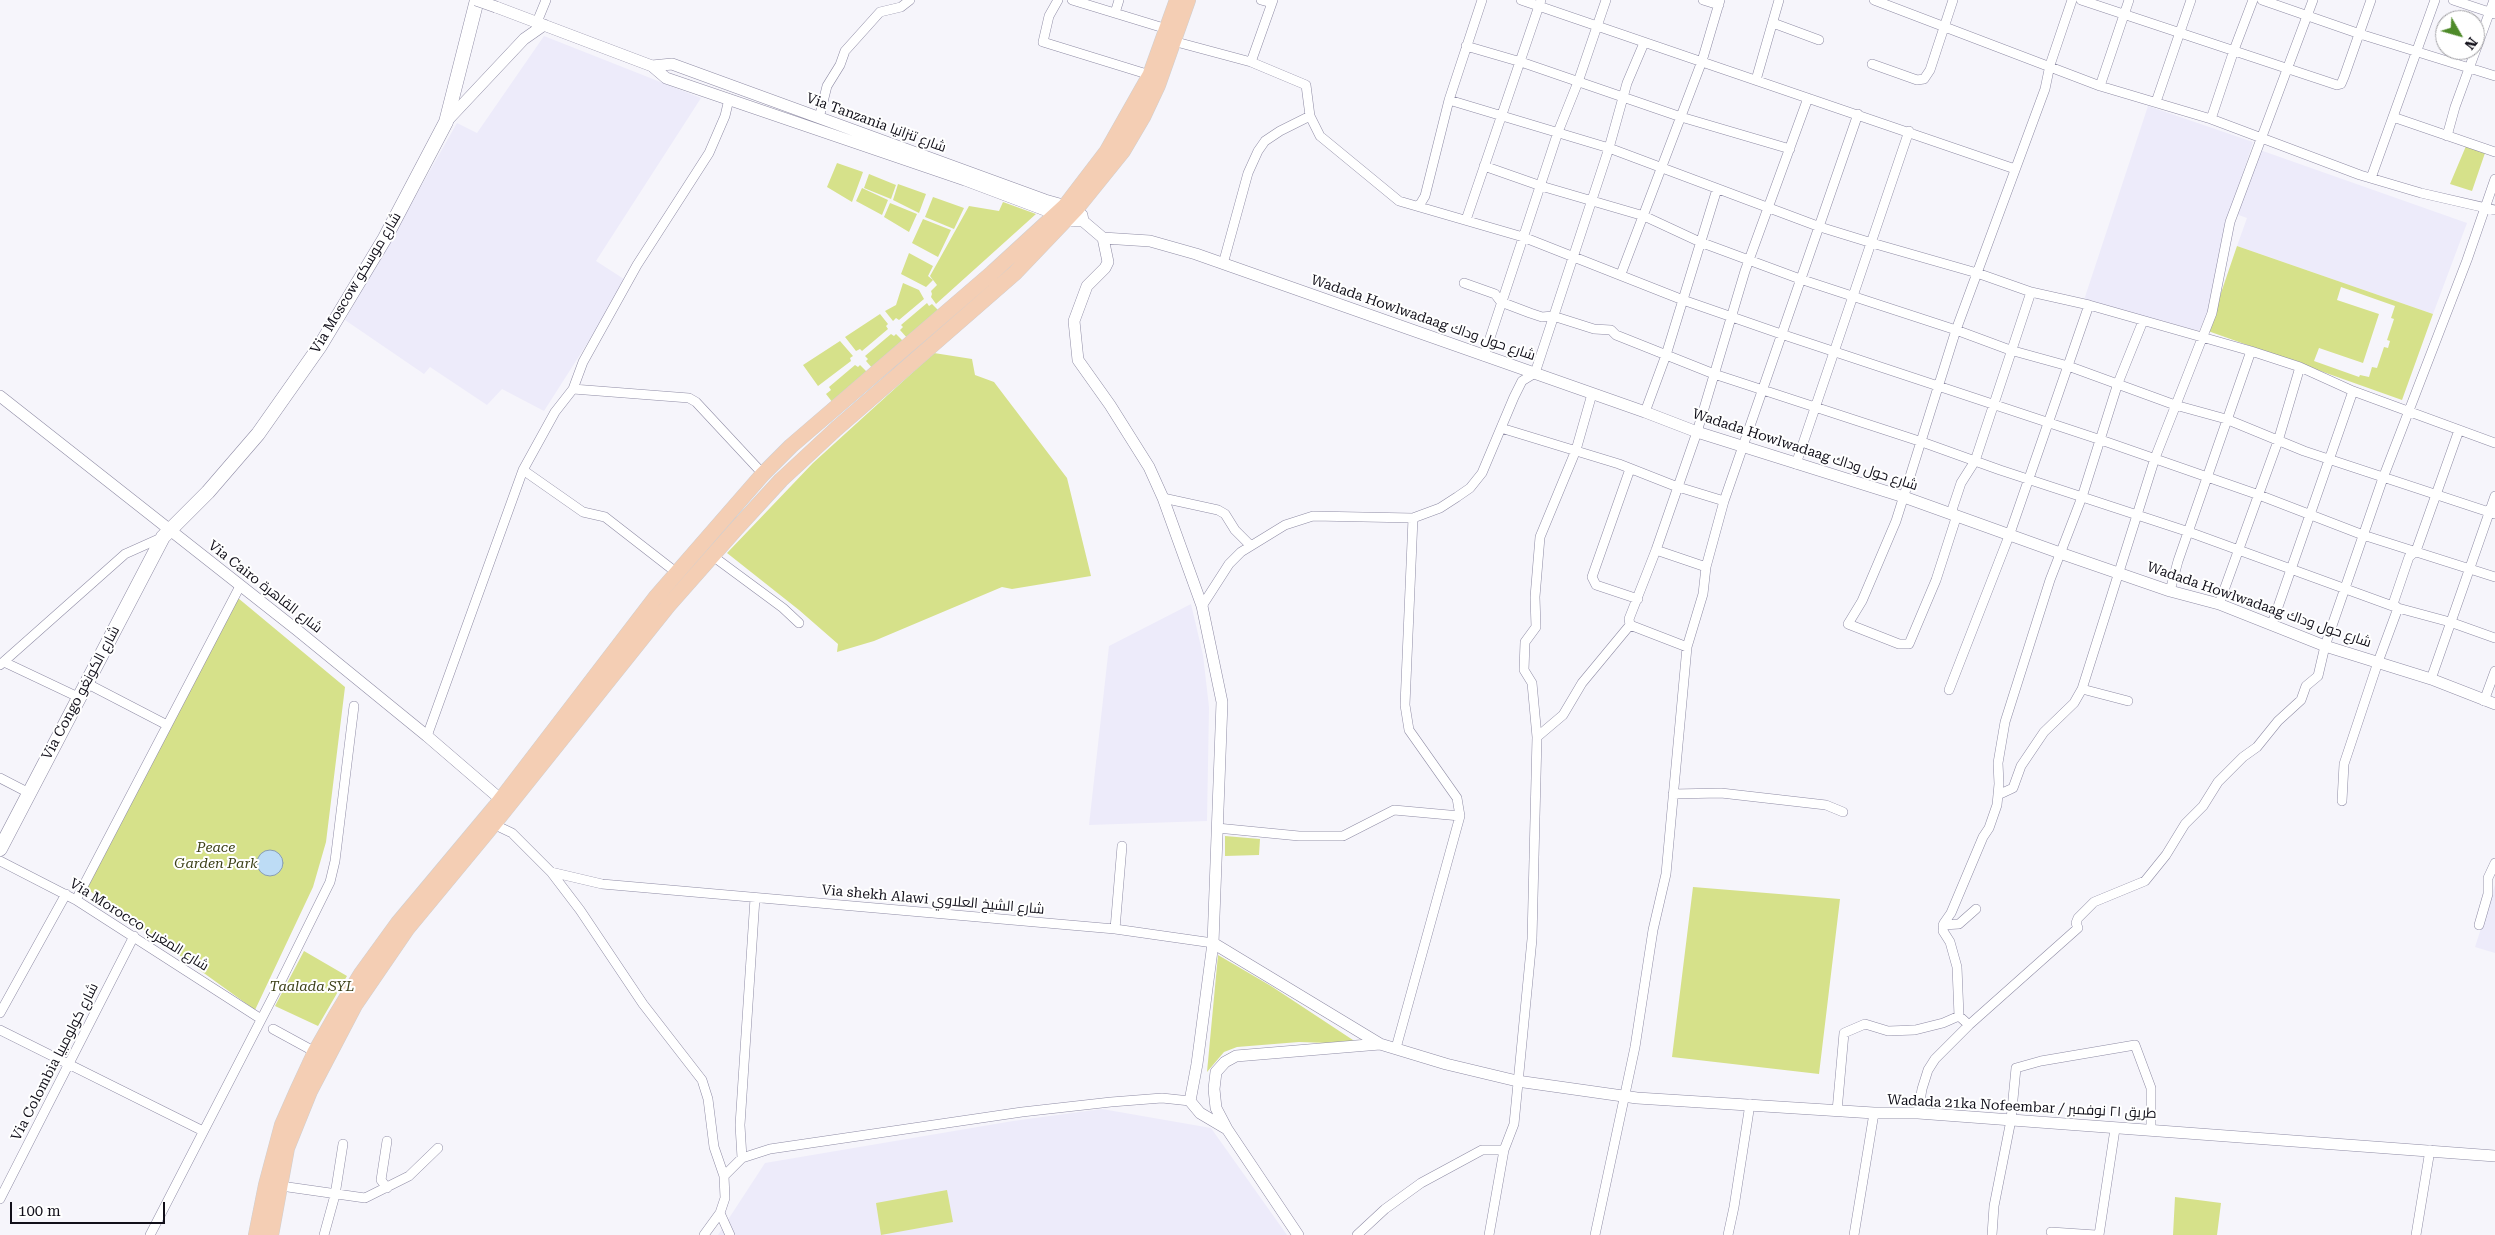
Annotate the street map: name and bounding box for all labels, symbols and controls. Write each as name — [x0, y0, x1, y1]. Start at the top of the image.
north arrow — [2435, 10, 2485, 60]
text: N — [2461, 34, 2481, 53]
street label: Via Tanzania شارع تنزانيا — [804, 90, 948, 156]
street label: Via Moscow شارع موسكو — [307, 209, 405, 357]
street label: Wadada Howlwadaag شارع حول وداك — [1309, 272, 1537, 364]
street label: Wadada Howlwadaag شارع حول وداك — [1690, 406, 1920, 494]
street label: Via Cairo شارع القاهرة — [205, 537, 325, 637]
street label: Wadada Howlwadaag شارع حول وداك — [2145, 559, 2373, 651]
street label: Via Congo شارع الكونغو — [39, 623, 123, 763]
park label: Peace Garden Park — [174, 840, 258, 872]
street label: Via Morocco شارع المغرب — [66, 875, 212, 975]
street label: Via shekh Alawi شارع الشيخ العلاوي — [821, 882, 1045, 918]
park label: Taalada SYL — [270, 979, 354, 995]
street label: Via Colombia شارع كولومبيا — [8, 980, 102, 1144]
street label: Wadada 21ka Nofeembar / طريق ٢١ نوفمبر — [1887, 1092, 2157, 1122]
scale bar — [12, 1192, 168, 1224]
text: 100 m — [18, 1202, 61, 1220]

